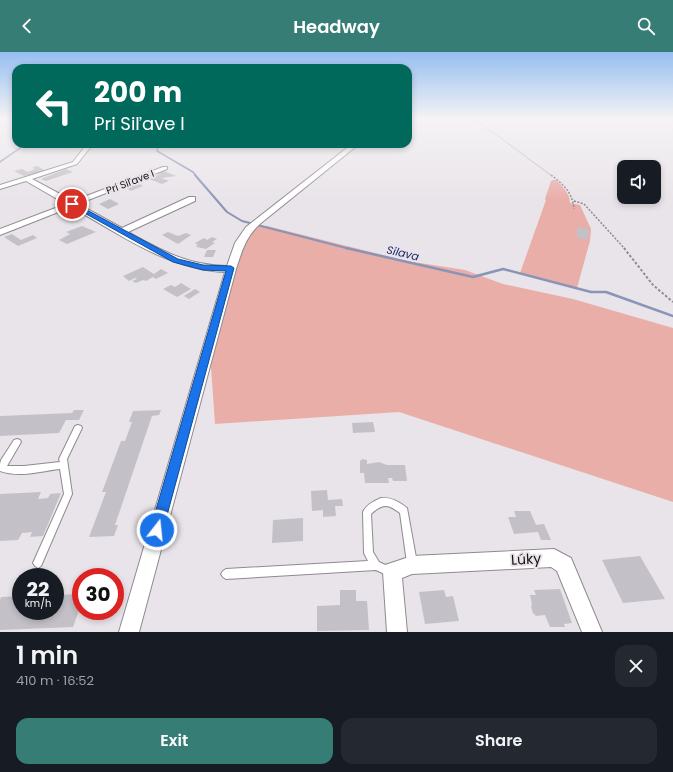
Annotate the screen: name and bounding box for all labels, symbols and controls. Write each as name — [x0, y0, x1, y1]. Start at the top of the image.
text: Headway — [293, 14, 380, 39]
icon: back — [16, 15, 38, 37]
icon: search — [635, 15, 657, 37]
text: 200 m — [94, 73, 182, 112]
icon: left — [28, 80, 80, 132]
text: Pri Siľave I — [94, 111, 185, 136]
map controls — [617, 160, 661, 204]
button: sound — [617, 160, 661, 204]
street label: Pri Siľave I — [104, 166, 156, 198]
pin — [55, 187, 89, 221]
icon: arrive — [61, 193, 83, 215]
water label: Silava — [385, 242, 421, 265]
position arrow — [136, 509, 178, 551]
street label: Lúky — [510, 548, 542, 570]
speed limit sign: 30 — [72, 568, 124, 620]
text: 22 — [27, 575, 49, 603]
text: km/h — [25, 596, 51, 611]
text: 1 min — [16, 639, 78, 672]
button: close — [615, 645, 657, 687]
text: 410 m · 16:52 — [16, 671, 94, 690]
button: Exit — [16, 718, 333, 764]
button: Share — [341, 718, 657, 764]

